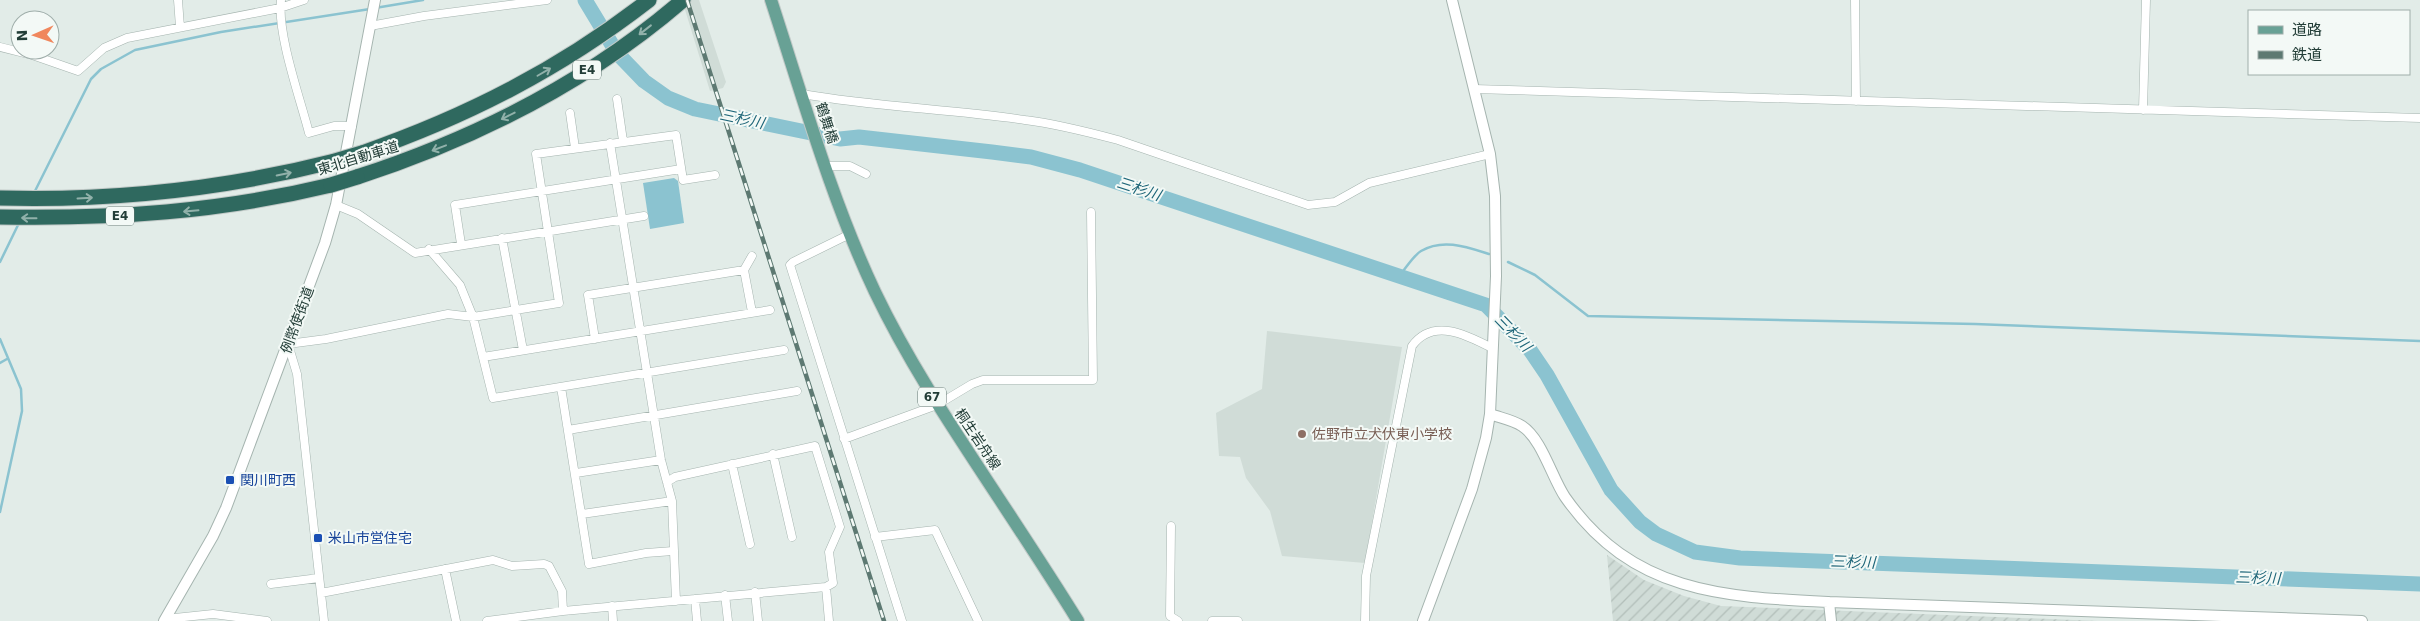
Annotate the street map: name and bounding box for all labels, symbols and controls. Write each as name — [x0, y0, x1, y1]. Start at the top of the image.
north arrow — [10, 10, 60, 60]
legend — [2248, 10, 2410, 75]
text: 道路 — [2292, 21, 2322, 39]
one-way arrow — [639, 25, 652, 36]
text: N — [14, 29, 30, 42]
text: 鉄道 — [2292, 46, 2322, 64]
road number: E4 — [573, 60, 601, 80]
one-way arrow — [537, 67, 551, 77]
street label: 鶴舞橋 — [813, 101, 841, 145]
water label: 三杉川 — [718, 106, 768, 133]
one-way arrow — [501, 112, 516, 122]
street label: 東北自動車道 — [315, 138, 401, 178]
one-way arrow — [431, 144, 447, 153]
one-way arrow — [275, 169, 291, 178]
water label: 三杉川 — [1115, 173, 1165, 205]
one-way arrow — [76, 193, 92, 202]
one-way arrow — [184, 206, 200, 216]
road number: E4 — [106, 207, 134, 226]
one-way arrow — [21, 213, 37, 222]
street label: 例幣使街道 — [278, 284, 316, 356]
water label: 三杉川 — [1491, 311, 1536, 357]
road number: 67 — [918, 388, 946, 407]
street label: 桐生岩舟線 — [952, 406, 1004, 472]
place label: 佐野市立犬伏東小学校 — [1312, 426, 1452, 442]
marker: 佐野市立犬伏東小学校 — [1296, 428, 1308, 440]
place label: 関川町西 — [240, 472, 296, 488]
marker: 関川町西 — [224, 474, 236, 486]
place label: 米山市営住宅 — [328, 530, 412, 546]
marker: 米山市営住宅 — [312, 532, 324, 544]
water label: 三杉川 — [1830, 552, 1878, 572]
water label: 三杉川 — [2235, 568, 2283, 588]

